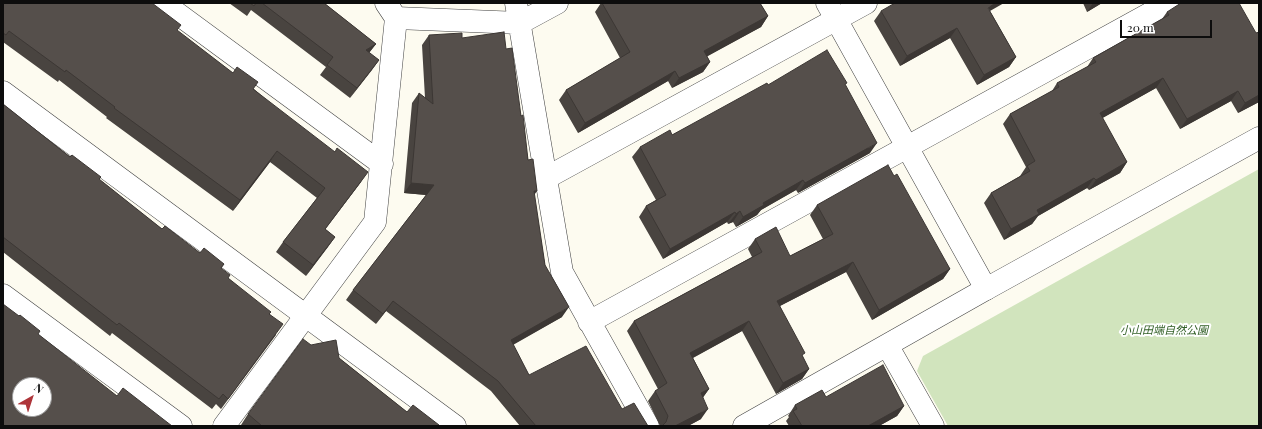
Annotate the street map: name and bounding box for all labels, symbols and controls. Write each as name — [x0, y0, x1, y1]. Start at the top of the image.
scale bar — [1122, 12, 1214, 38]
text: 20 m — [1127, 19, 1154, 35]
park label: 小山田端自然公園 — [1120, 324, 1208, 338]
north arrow — [12, 377, 52, 417]
text: N — [31, 380, 47, 396]

